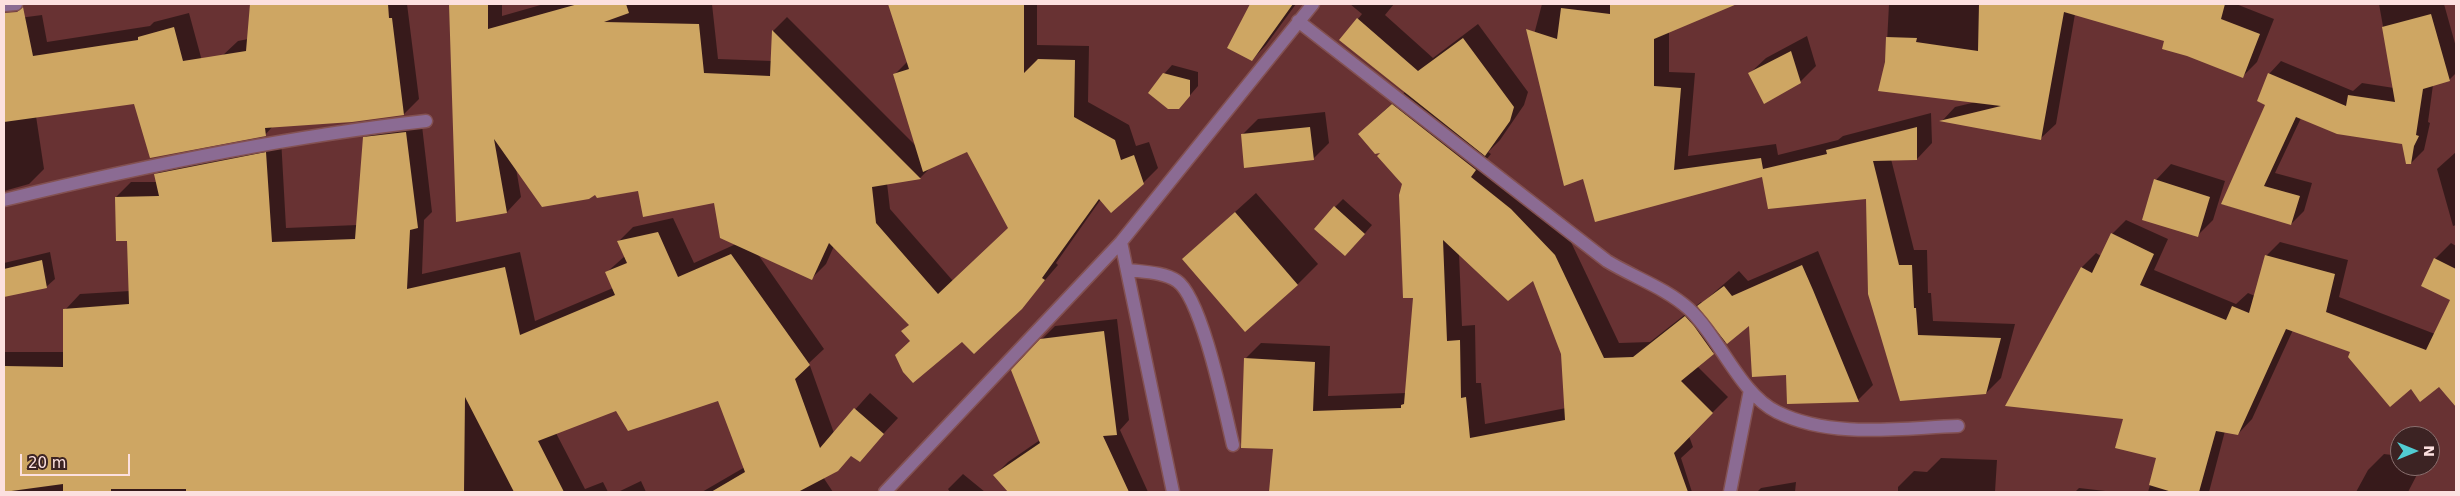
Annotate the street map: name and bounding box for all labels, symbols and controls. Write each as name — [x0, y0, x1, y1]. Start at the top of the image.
north arrow — [2390, 426, 2440, 476]
scale bar — [22, 444, 132, 476]
text: N — [2421, 445, 2437, 457]
text: 20 m — [28, 454, 66, 472]

